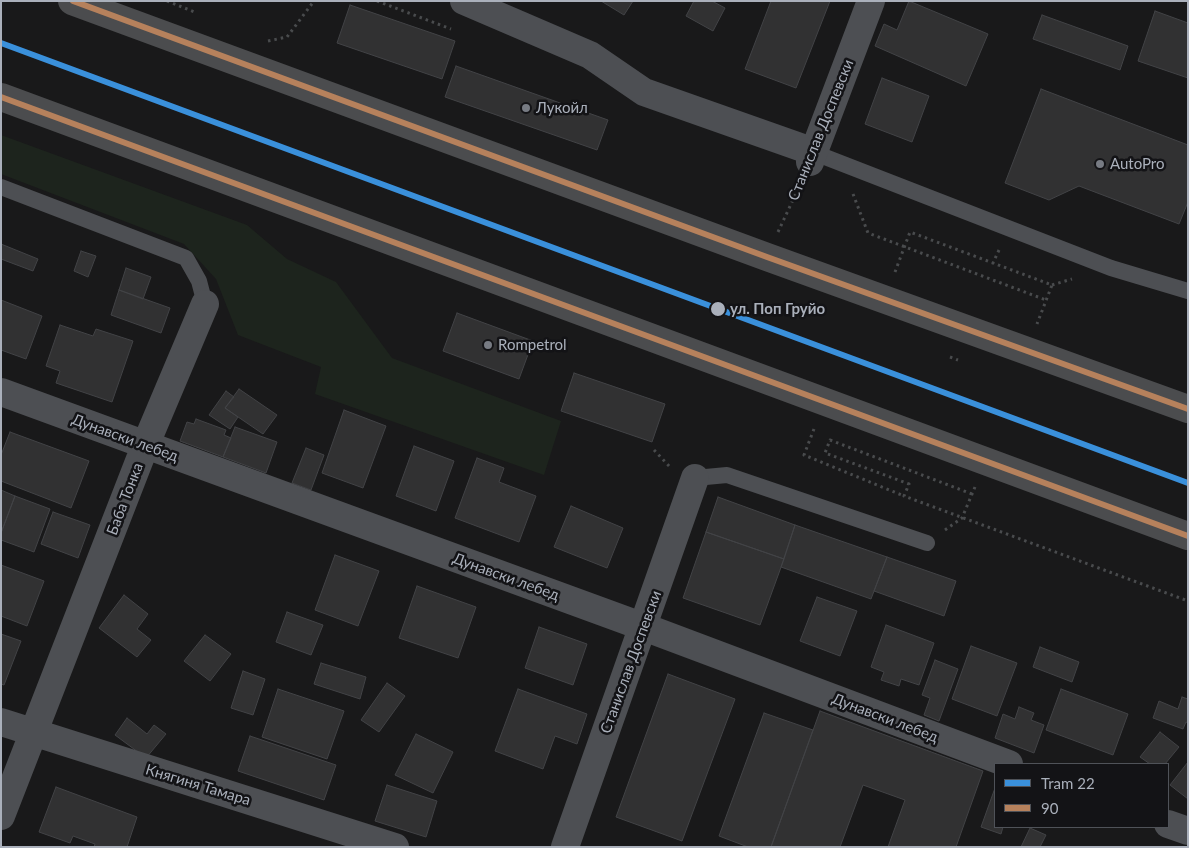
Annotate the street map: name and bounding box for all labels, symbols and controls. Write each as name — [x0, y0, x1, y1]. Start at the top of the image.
street label: Станислав Доспевски — [784, 57, 858, 203]
place label: Лукойл — [536, 99, 588, 117]
marker: Лукойл — [520, 102, 532, 114]
place label: AutoPro — [1110, 155, 1164, 173]
marker: AutoPro — [1094, 158, 1106, 170]
marker: ул. Поп Груйо — [709, 300, 727, 318]
place label: ул. Поп Груйо — [730, 300, 825, 318]
place label: Rompetrol — [498, 336, 567, 354]
marker: Rompetrol — [482, 339, 494, 351]
street label: Дунавски лебед — [69, 410, 181, 466]
street label: Баба Тонка — [103, 460, 147, 538]
street label: Дунавски лебед — [450, 549, 562, 605]
street label: Станислав Доспевски — [597, 588, 665, 736]
street label: Дунавски лебед — [829, 690, 941, 746]
street label: Княгиня Тамара — [143, 760, 253, 810]
legend — [994, 763, 1169, 828]
text: Tram 22 — [1041, 774, 1095, 792]
text: 90 — [1041, 799, 1058, 817]

